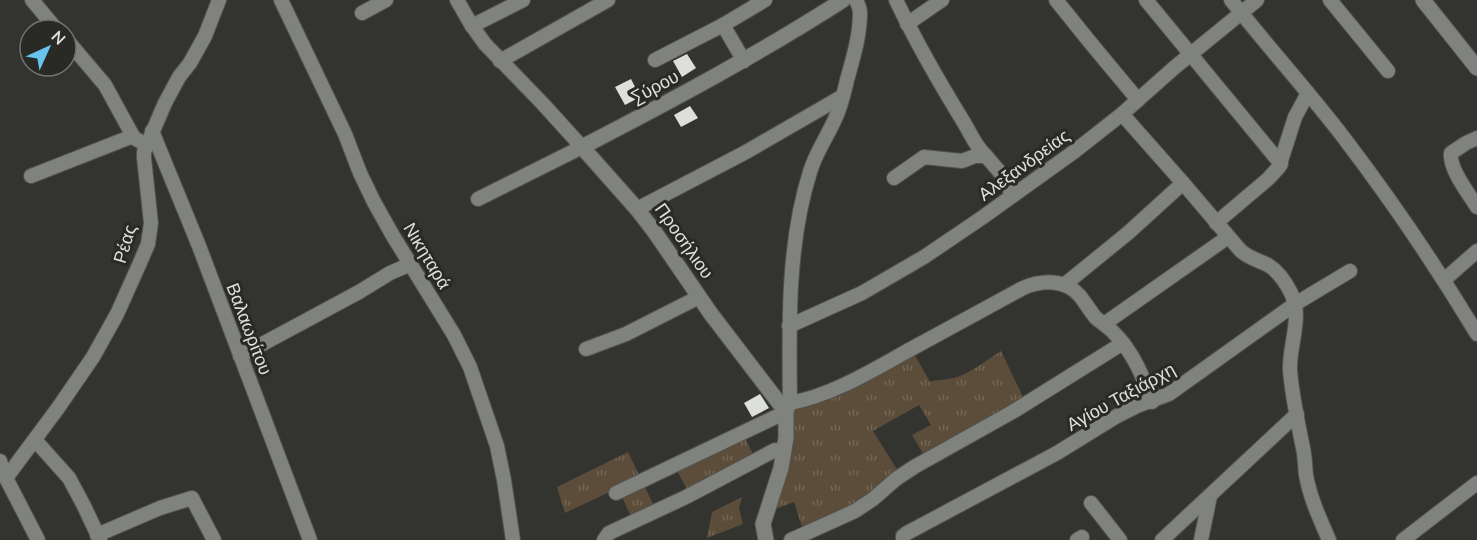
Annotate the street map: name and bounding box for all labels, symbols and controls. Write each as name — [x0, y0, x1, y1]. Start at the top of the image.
north arrow — [18, 18, 78, 78]
text: N — [46, 26, 70, 50]
street label: Σύρου — [627, 64, 683, 110]
street label: Αλεξανδρείας — [974, 124, 1075, 206]
street label: Προσήλιου — [649, 198, 719, 284]
street label: Νικηταρά — [398, 218, 456, 294]
street label: Ρέας — [108, 221, 142, 266]
street label: Βαλαωρίτου — [220, 280, 278, 378]
street label: Αγίου Ταξιάρχη — [1062, 357, 1180, 437]

